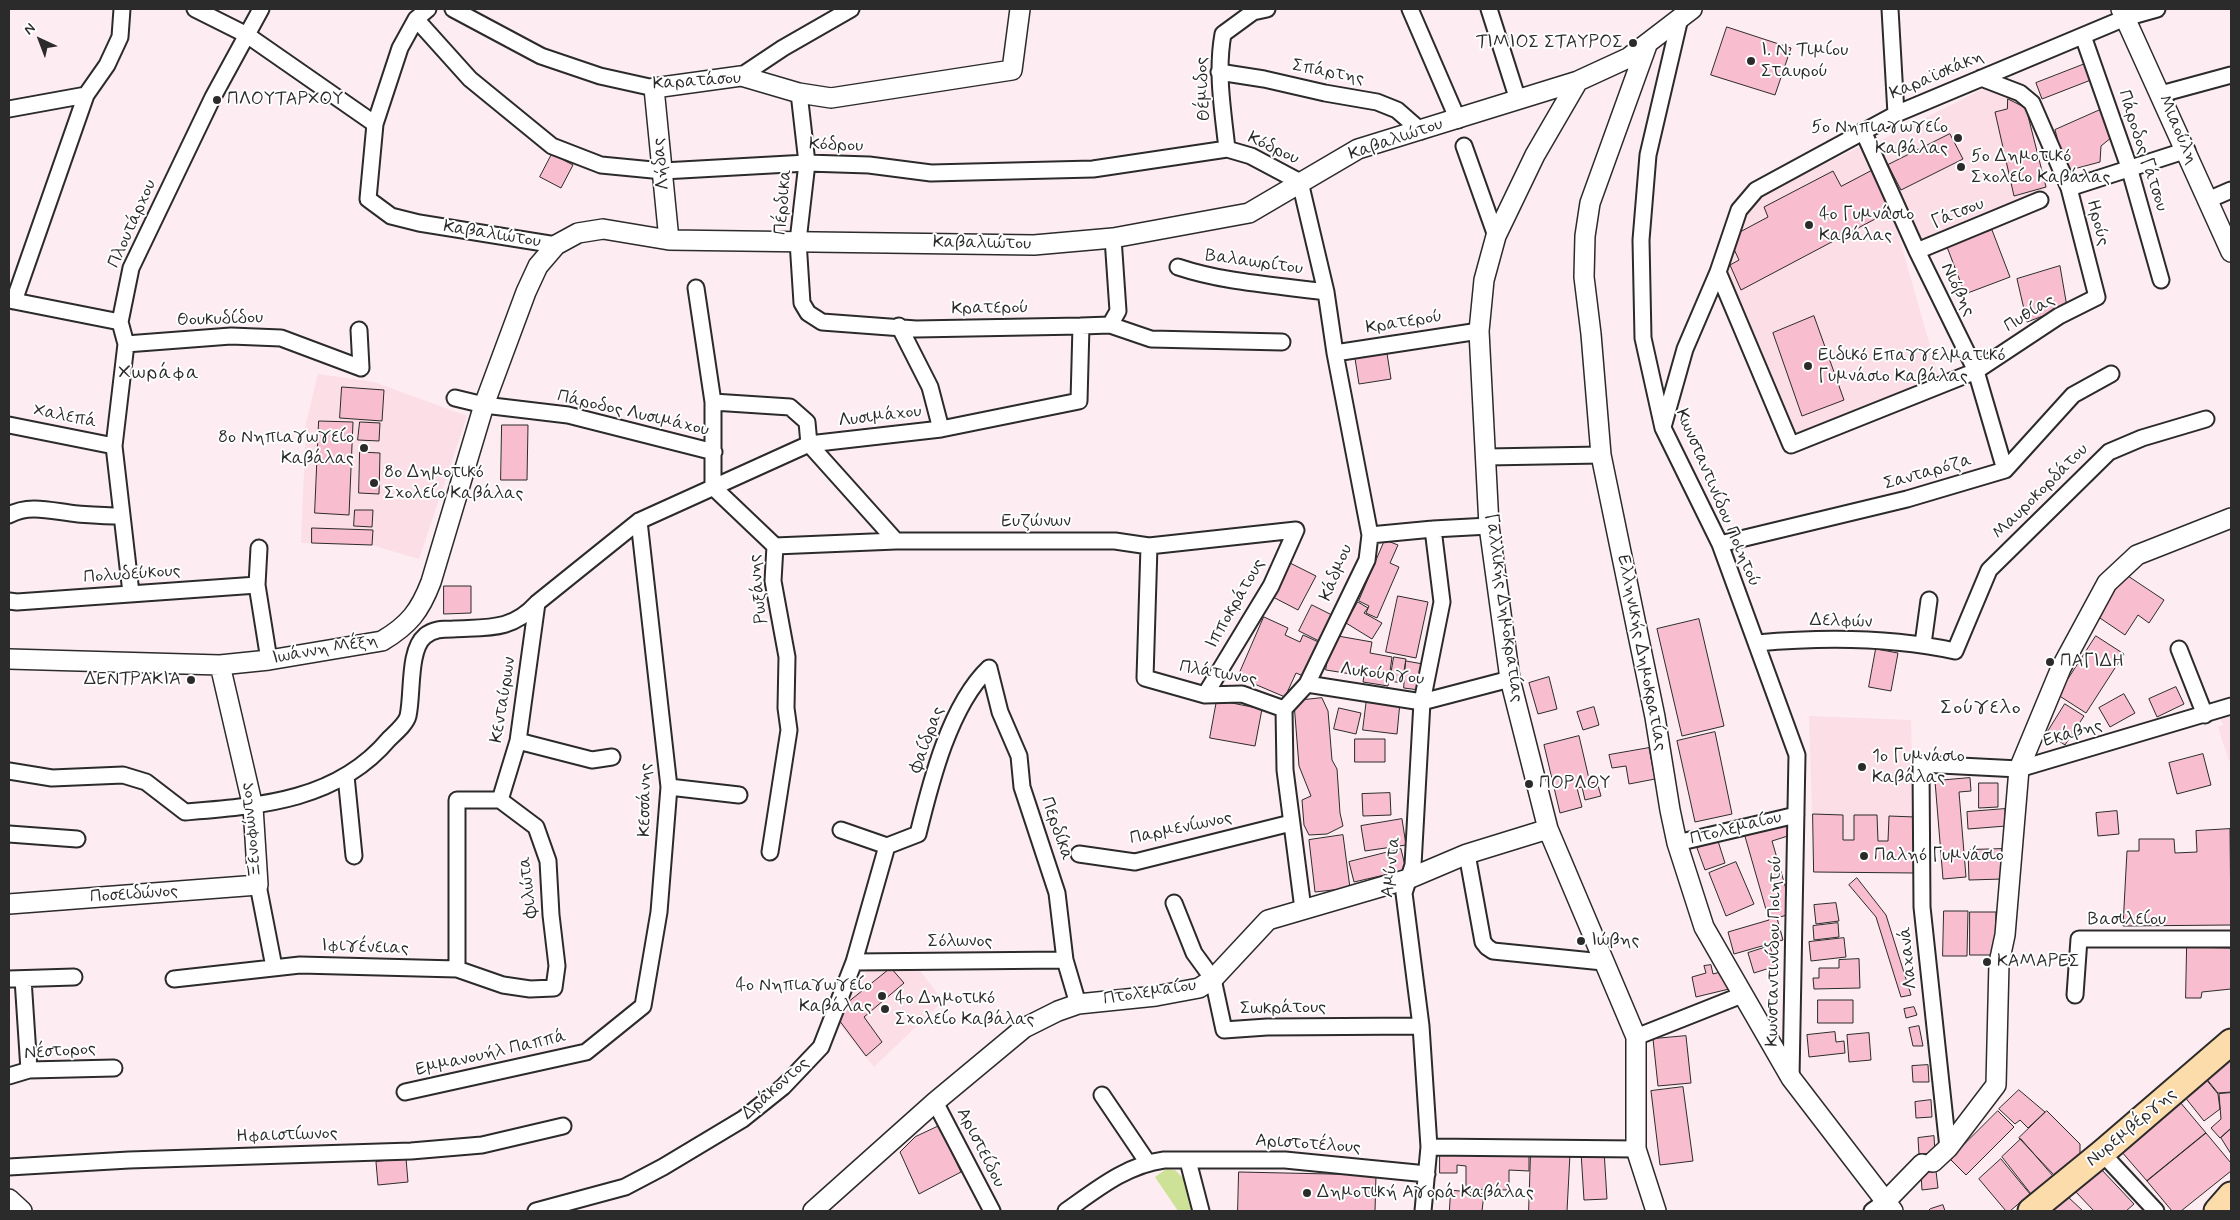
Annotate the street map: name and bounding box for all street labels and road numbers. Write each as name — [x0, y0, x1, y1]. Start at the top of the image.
street label: Καραϊσκάκη — [1887, 47, 1987, 105]
street label: Σπάρτης — [1290, 55, 1366, 91]
street label: Θέμιδος — [1192, 56, 1216, 122]
street label: Καρατάσου — [652, 68, 742, 96]
street label: Πάροδος Γάτσου — [2112, 88, 2172, 214]
street label: Μιαούλη — [2152, 92, 2202, 168]
street label: Καβαλιώτου — [1346, 114, 1446, 166]
street label: Κόδρου — [1244, 128, 1302, 170]
street label: Κόδρου — [808, 134, 864, 158]
street label: Λήδας — [649, 137, 675, 191]
street label: Πέρδικα — [770, 168, 798, 236]
street label: Πλουτάρχου — [104, 177, 162, 271]
street label: Γάτσου — [1928, 194, 1988, 234]
street label: Ηρούς — [2081, 198, 2113, 248]
street label: Καβαλιώτου — [442, 217, 542, 253]
street label: Καβαλιώτου — [933, 232, 1031, 256]
street label: Βαλαωρίτου — [1204, 245, 1304, 281]
street label: Νιόβης — [1935, 260, 1979, 320]
street label: Πυθίας — [2000, 290, 2060, 338]
street label: Κρατερού — [951, 298, 1029, 320]
street label: Κρατερού — [1364, 306, 1444, 340]
street label: Θουκυδίδου — [176, 308, 264, 332]
street label: Πάροδος Λυσιμάχου — [555, 386, 711, 442]
street label: Χαλεπά — [32, 400, 98, 434]
street label: Λυσιμάχου — [837, 401, 923, 433]
street label: Κωνσταντινίδου Ποιητού — [1670, 406, 1764, 590]
street label: Μαυροκορδάτου — [1989, 440, 2093, 544]
street label: Σανταρόζα — [1882, 450, 1974, 496]
street label: Ευζώνων — [1001, 511, 1071, 533]
street label: Γαλλικής Δημοκρατίας — [1479, 512, 1527, 704]
street label: Κάδμου — [1316, 541, 1358, 605]
street label: Ρωξάνης — [745, 553, 773, 625]
street label: Ελληνικής Δημοκρατίας — [1611, 553, 1671, 753]
street label: Ιπποκράτους — [1202, 555, 1270, 653]
street label: Πολυδεύκους — [83, 561, 181, 589]
street label: Δελφών — [1809, 610, 1873, 634]
street label: Ιωάννη Μέξη — [270, 630, 380, 670]
street label: Κενταύρων — [487, 655, 521, 745]
street label: Πλάτωνος — [1177, 657, 1259, 691]
street label: Λυκούργου — [1339, 659, 1425, 691]
street label: Φαίδρας — [906, 704, 950, 776]
street label: Εκάβης — [2041, 715, 2105, 753]
street label: Κεσσάνης — [635, 763, 657, 837]
street label: Ξενοφώντος — [236, 781, 268, 879]
street label: Περδίκα — [1035, 794, 1077, 864]
street label: Πτολεμαίου — [1688, 807, 1784, 851]
street label: Παρμενίωνος — [1128, 808, 1234, 850]
street label: Αμύντα — [1378, 835, 1406, 899]
street label: Φιλώτα — [515, 855, 543, 919]
street label: Κωνσταντινίδου Ποιητού — [1763, 855, 1787, 1047]
street label: Ποσειδώνος — [89, 881, 179, 909]
street label: Βασιλείου — [2088, 909, 2166, 931]
street label: Λαχανά — [1895, 925, 1923, 991]
street label: Σόλωνος — [928, 931, 992, 953]
street label: Ιφιγένειας — [321, 936, 409, 960]
street label: Πτολεμαίου — [1102, 975, 1198, 1011]
street label: Σωκράτους — [1240, 997, 1326, 1021]
street label: Εμμανουήλ Παππά — [414, 1026, 568, 1082]
street label: Νέστορος — [23, 1039, 97, 1065]
street label: Δράκοντος — [738, 1053, 814, 1125]
street label: Νυρεμβέργης — [2082, 1084, 2182, 1172]
street label: Αριστείδου — [951, 1105, 1009, 1191]
street label: Ηφαιστίωνος — [236, 1123, 338, 1149]
street label: Αριστοτέλους — [1255, 1131, 1361, 1159]

